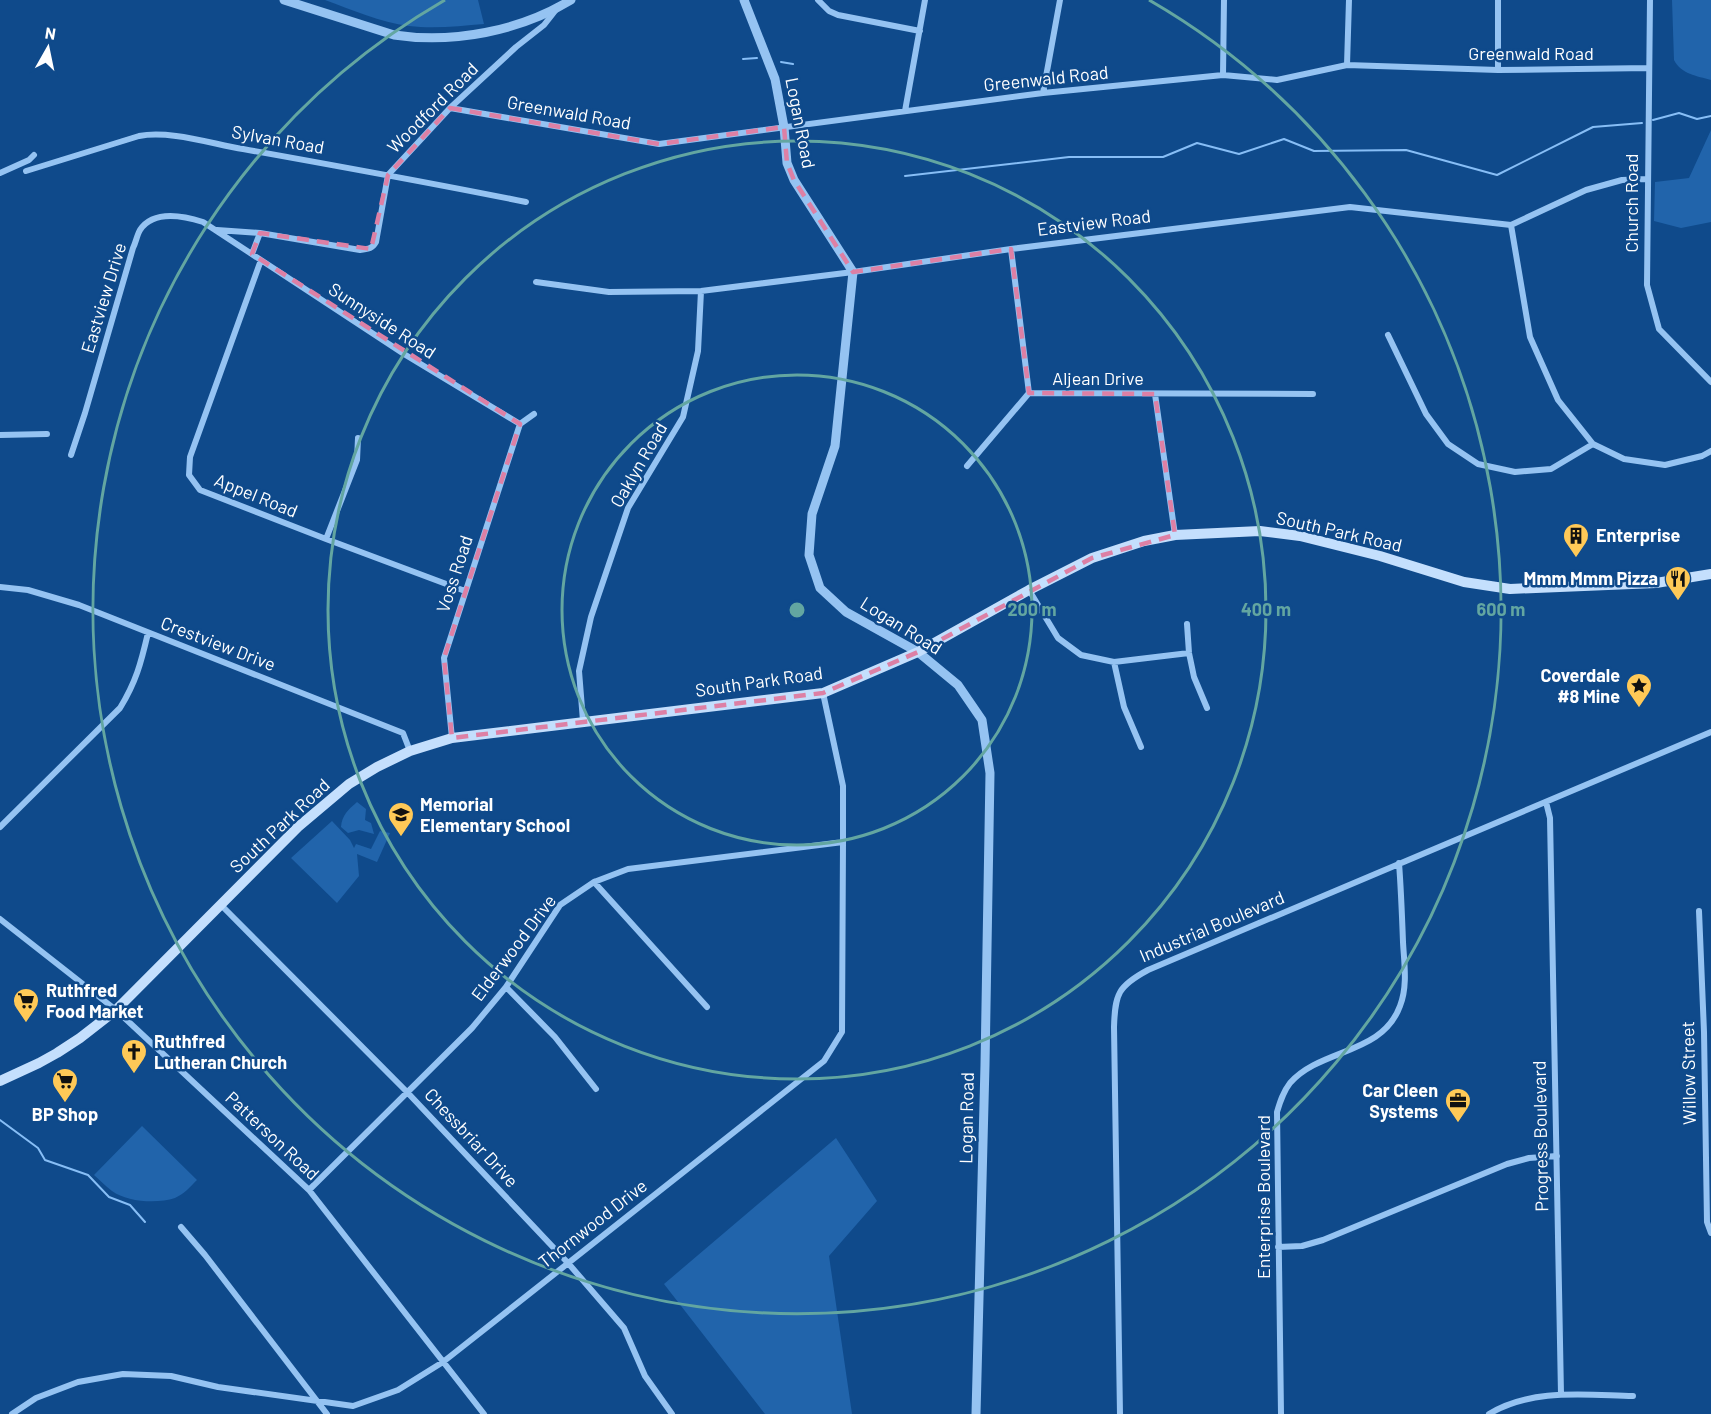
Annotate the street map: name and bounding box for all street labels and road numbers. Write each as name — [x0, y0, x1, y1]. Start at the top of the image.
street label: Greenwald Road — [1468, 42, 1594, 64]
street label: Woodford Road — [382, 57, 482, 157]
street label: Greenwald Road — [982, 61, 1109, 96]
street label: Logan Road — [781, 76, 821, 170]
street label: Greenwald Road — [505, 90, 633, 134]
street label: Sylvan Road — [230, 120, 326, 158]
street label: Church Road — [1620, 153, 1642, 253]
street label: Eastview Road — [1036, 204, 1152, 240]
street label: Eastview Drive — [76, 240, 130, 356]
street label: Sunnyside Road — [325, 277, 440, 363]
street label: Aljean Drive — [1052, 367, 1144, 389]
street label: Oaklyn Road — [605, 418, 671, 511]
street label: Appel Road — [212, 468, 301, 522]
street label: South Park Road — [1274, 506, 1404, 556]
street label: Voss Road — [431, 532, 477, 615]
street label: Logan Road — [857, 591, 946, 659]
street label: Crestview Drive — [158, 611, 279, 675]
street label: South Park Road — [694, 661, 824, 701]
street label: South Park Road — [225, 773, 334, 877]
street label: Industrial Boulevard — [1136, 886, 1287, 967]
street label: Elderwood Drive — [466, 890, 560, 1005]
street label: Willow Street — [1676, 1021, 1700, 1125]
street label: Progress Boulevard — [1528, 1060, 1552, 1212]
street label: Logan Road — [954, 1072, 978, 1164]
street label: Chessbriar Drive — [420, 1083, 523, 1191]
street label: Patterson Road — [221, 1086, 324, 1184]
street label: Enterprise Boulevard — [1252, 1115, 1274, 1279]
street label: Thornwood Drive — [534, 1174, 651, 1272]

